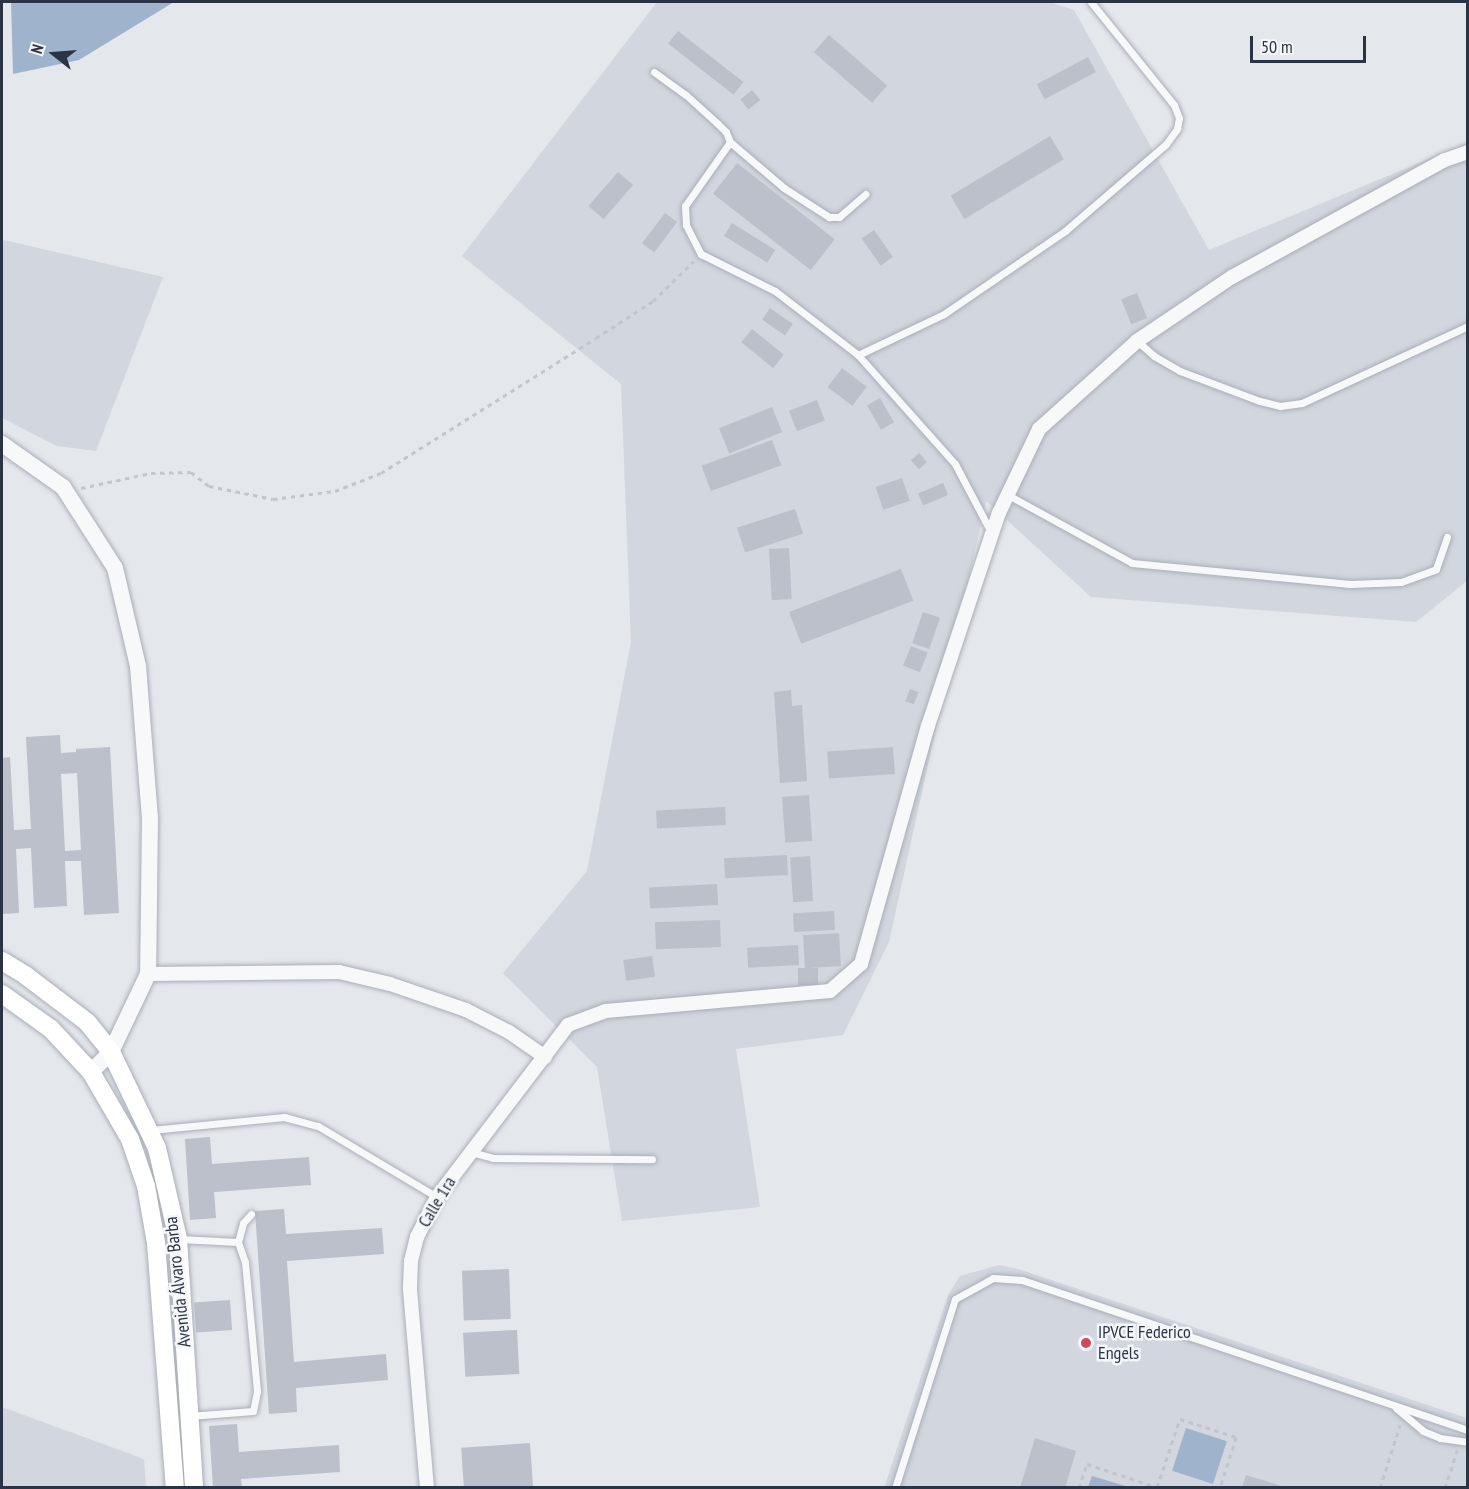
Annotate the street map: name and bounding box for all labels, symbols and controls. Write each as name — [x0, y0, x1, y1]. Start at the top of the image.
north arrow — [24, 24, 84, 84]
scale bar — [1253, 24, 1368, 62]
text: 50 m — [1261, 35, 1293, 58]
text: N — [26, 42, 48, 56]
street label: Calle 1ra — [414, 1173, 460, 1231]
street label: Avenida Álvaro Barba — [160, 1215, 196, 1349]
place label: IPVCE Federico Engels — [1098, 1322, 1191, 1364]
marker: IPVCE Federico Engels — [1079, 1336, 1093, 1350]

